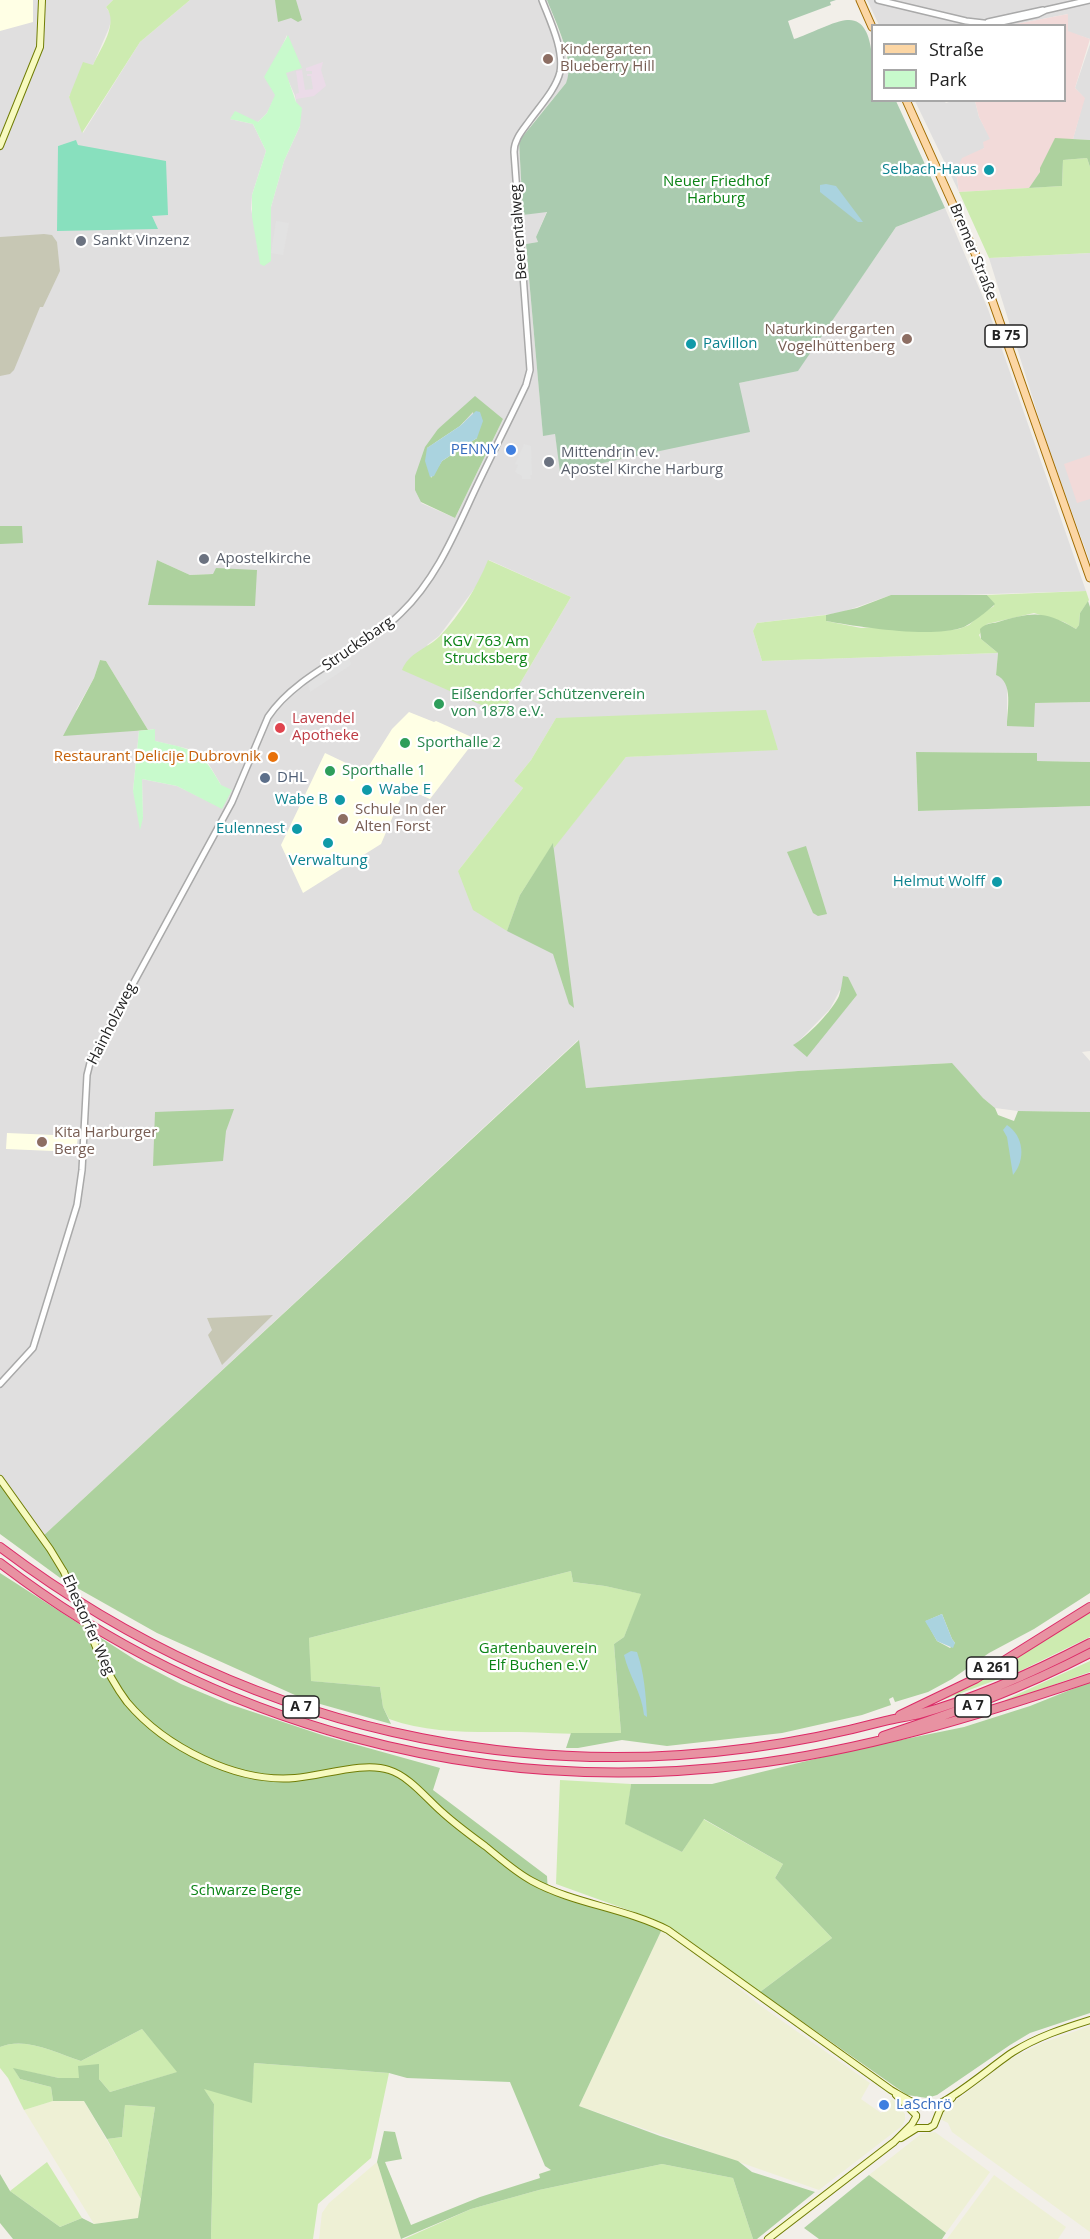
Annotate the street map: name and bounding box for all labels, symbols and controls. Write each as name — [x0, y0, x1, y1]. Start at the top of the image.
legend — [871, 24, 1066, 102]
text: Straße — [929, 37, 984, 61]
place label: Kindergarten Blueberry Hill — [560, 41, 655, 76]
marker: Kindergarten Blueberry Hill — [541, 52, 555, 66]
text: Park — [929, 67, 967, 91]
place label: Selbach-Haus — [882, 161, 977, 179]
marker: Selbach-Haus — [982, 163, 996, 177]
park label: Neuer Friedhof Harburg — [663, 173, 769, 208]
street label: Beerentalweg — [507, 184, 531, 280]
street label: Bremer Straße — [945, 201, 1001, 303]
place label: Sankt Vinzenz — [93, 232, 189, 250]
marker: Sankt Vinzenz — [74, 234, 88, 248]
place label: Naturkindergarten Vogelhüttenberg — [765, 321, 895, 356]
road number: B 75 — [985, 325, 1027, 347]
marker: Naturkindergarten Vogelhüttenberg — [900, 332, 914, 346]
place label: Pavillon — [703, 335, 757, 353]
marker: Pavillon — [684, 337, 698, 351]
place label: PENNY — [451, 441, 499, 459]
marker: PENNY — [504, 443, 518, 457]
place label: Mittendrin ev. Apostel Kirche Harburg — [561, 444, 723, 479]
marker: Mittendrin ev. Apostel Kirche Harburg — [542, 455, 556, 469]
place label: Apostelkirche — [216, 550, 311, 568]
marker: Apostelkirche — [197, 552, 211, 566]
street label: Strucksbarg — [319, 613, 397, 675]
park label: KGV 763 Am Strucksberg — [443, 633, 529, 668]
place label: Eißendorfer Schützenverein von 1878 e.V. — [451, 686, 645, 721]
marker: Eißendorfer Schützenverein von 1878 e.V. — [432, 697, 446, 711]
place label: Lavendel Apotheke — [292, 710, 359, 745]
marker: Lavendel Apotheke — [273, 721, 287, 735]
place label: Sporthalle 2 — [417, 734, 501, 752]
marker: Sporthalle 2 — [398, 736, 412, 750]
place label: Restaurant Delicije Dubrovnik — [54, 748, 261, 766]
marker: Restaurant Delicije Dubrovnik — [266, 750, 280, 764]
place label: Sporthalle 1 — [342, 762, 426, 780]
marker: Sporthalle 1 — [323, 764, 337, 778]
place label: DHL — [277, 769, 307, 787]
marker: DHL — [258, 771, 272, 785]
place label: Wabe E — [379, 781, 431, 799]
marker: Wabe E — [360, 783, 374, 797]
place label: Wabe B — [275, 791, 328, 809]
marker: Wabe B — [333, 793, 347, 807]
place label: Schule In der Alten Forst — [355, 801, 446, 836]
marker: Schule In der Alten Forst — [336, 812, 350, 826]
place label: Eulennest — [216, 820, 285, 838]
marker: Eulennest — [290, 822, 304, 836]
marker: Verwaltung — [321, 836, 335, 850]
place label: Verwaltung — [288, 852, 368, 870]
place label: Helmut Wolff — [893, 873, 985, 891]
marker: Helmut Wolff — [990, 875, 1004, 889]
street label: Hainholzweg — [84, 980, 140, 1068]
place label: Kita Harburger Berge — [54, 1124, 157, 1159]
marker: Kita Harburger Berge — [35, 1135, 49, 1149]
street label: Ehestorfer Weg — [58, 1572, 118, 1678]
park label: Gartenbauverein Elf Buchen e.V — [479, 1640, 597, 1675]
road number: A 261 — [966, 1657, 1018, 1679]
road number: A 7 — [955, 1695, 991, 1717]
road number: A 7 — [283, 1696, 319, 1718]
park label: Schwarze Berge — [191, 1882, 301, 1900]
place label: LaSchrö — [896, 2096, 952, 2114]
marker: LaSchrö — [877, 2098, 891, 2112]

